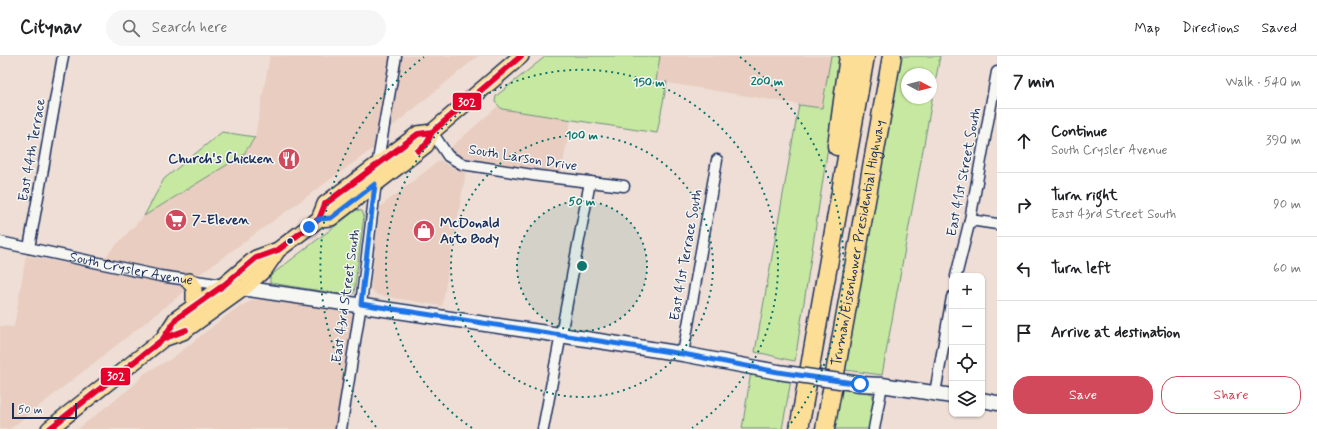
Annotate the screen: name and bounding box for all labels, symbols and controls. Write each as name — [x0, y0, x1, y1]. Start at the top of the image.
search box — [106, 10, 386, 46]
text: Citynav — [20, 15, 82, 40]
icon: search — [120, 17, 142, 39]
text: Search here — [152, 18, 227, 38]
text: Map — [1134, 19, 1160, 37]
text: Directions — [1182, 19, 1240, 37]
text: Saved — [1262, 19, 1297, 37]
north arrow — [901, 68, 937, 104]
text: 7 min — [1013, 71, 1055, 93]
text: 200 m — [751, 74, 784, 90]
text: Walk · 540 m — [1226, 74, 1301, 91]
text: 150 m — [633, 75, 665, 91]
line badge: 302 — [452, 92, 482, 111]
text: 302 — [458, 96, 476, 110]
street label: East 44th Terrace — [14, 97, 50, 203]
street label: East 41st Street South — [943, 106, 985, 238]
street label: Truman/Eisenhower Presidential Highway — [827, 119, 889, 367]
text: Continue — [1051, 122, 1107, 142]
text: 100 m — [566, 128, 599, 144]
icon: ahead — [1013, 130, 1035, 152]
text: 390 m — [1266, 132, 1301, 149]
street label: South Larson Drive — [467, 141, 579, 175]
text: South Crysler Avenue — [1051, 142, 1167, 159]
restaurant icon: Church's Chicken — [276, 146, 302, 172]
place label: Church's Chicken — [168, 150, 275, 168]
text: Turn right — [1051, 186, 1118, 206]
street label: East 41st Terrace South — [666, 188, 706, 322]
text: 50 m — [569, 194, 596, 210]
icon: right — [1013, 194, 1035, 216]
text: 90 m — [1273, 196, 1301, 213]
text: East 43rd Street South — [1051, 206, 1176, 223]
supermarket icon: 7-Eleven — [163, 207, 189, 233]
place label: 7-Eleven — [192, 211, 251, 229]
place label: McDonald Auto Body — [440, 214, 500, 248]
route end — [300, 218, 318, 236]
shop icon: McDonald Auto Body — [411, 218, 437, 244]
street label: East 43rd Street South — [328, 228, 364, 364]
unlabelled marker — [285, 236, 295, 246]
street label: South Crysler Avenue — [68, 248, 194, 290]
icon: left — [1013, 258, 1035, 280]
centre of rings — [575, 259, 589, 273]
text: Turn left — [1051, 259, 1111, 279]
text: 60 m — [1273, 260, 1301, 277]
map controls — [949, 273, 985, 417]
button: + — [949, 273, 985, 309]
button: − — [949, 309, 985, 345]
icon: arrive — [1013, 322, 1035, 344]
text: Arrive at destination — [1051, 323, 1180, 343]
button: locate — [949, 345, 985, 381]
line badge: 302 — [100, 367, 131, 386]
text: 302 — [107, 370, 125, 384]
route start — [851, 375, 869, 393]
button: Save — [1013, 376, 1153, 414]
button: Share — [1161, 376, 1301, 414]
button: layers — [949, 381, 985, 417]
scale bar — [12, 401, 77, 420]
text: 50 m — [18, 403, 43, 417]

